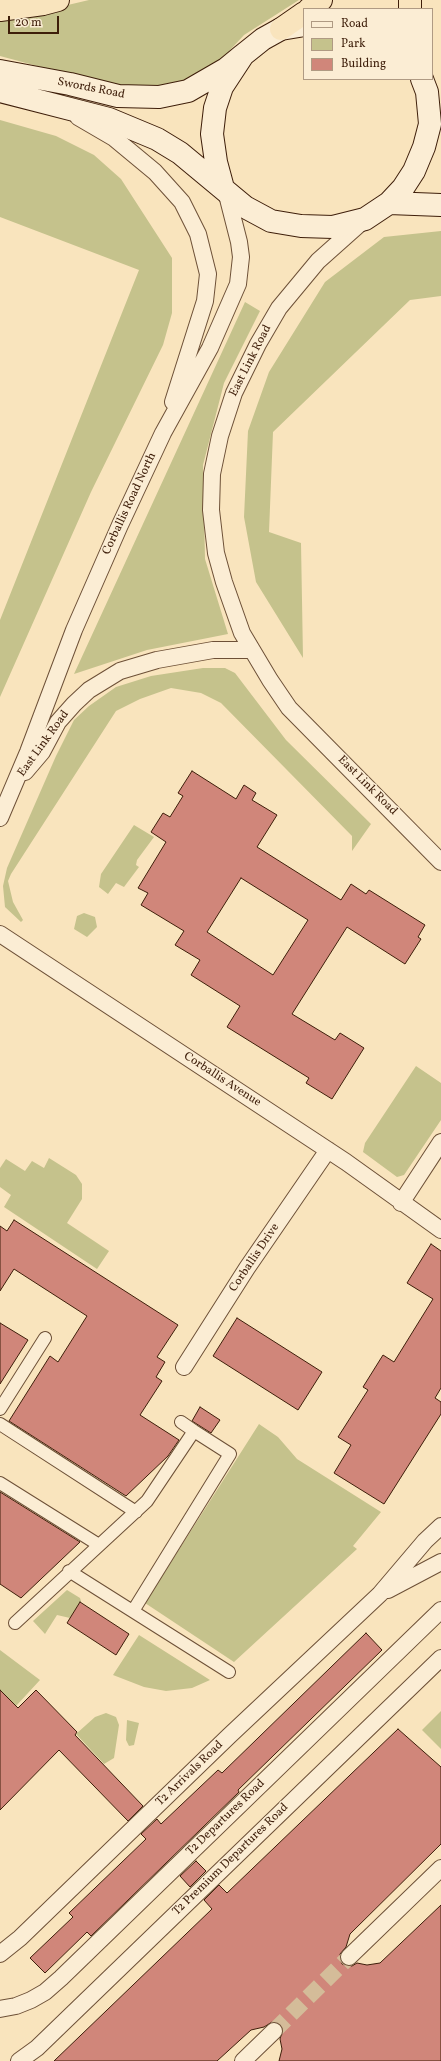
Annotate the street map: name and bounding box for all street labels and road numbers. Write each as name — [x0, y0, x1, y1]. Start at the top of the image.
street label: Swords Road — [56, 75, 126, 103]
street label: East Link Road — [227, 323, 275, 399]
street label: Corballis Road North — [100, 451, 160, 557]
street label: East Link Road — [15, 708, 73, 780]
street label: East Link Road — [334, 753, 400, 819]
street label: Corballis Avenue — [181, 1050, 263, 1110]
street label: Corballis Drive — [227, 1221, 283, 1295]
street label: T2 Arrivals Road — [153, 1738, 227, 1810]
street label: T2 Departures Road — [184, 1777, 268, 1859]
street label: T2 Premium Departures Road — [170, 1801, 292, 1919]

